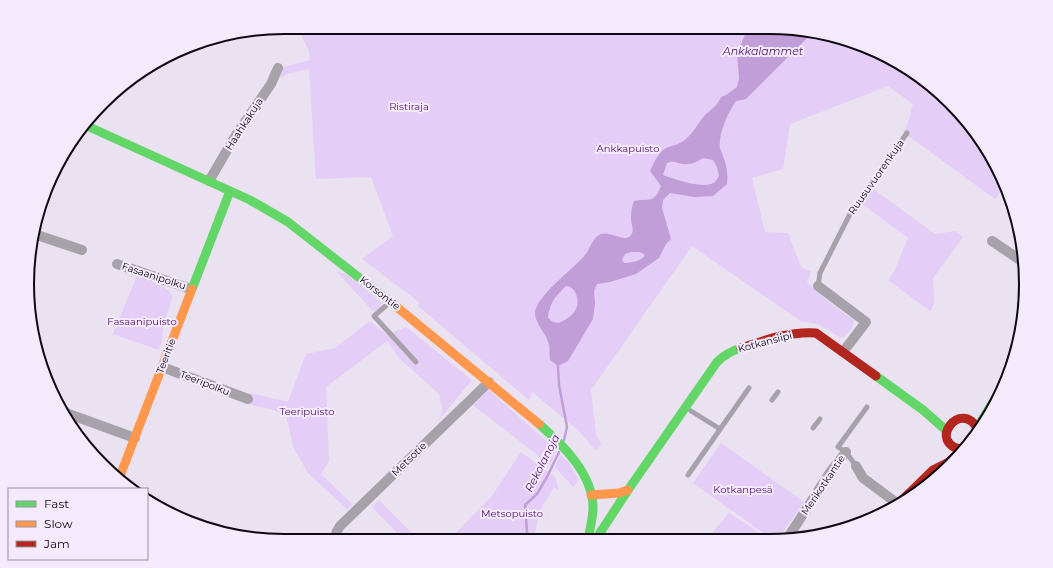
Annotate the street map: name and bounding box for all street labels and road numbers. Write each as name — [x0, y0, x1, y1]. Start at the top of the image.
street label: Haahkakuja — [222, 95, 266, 153]
street label: Ruusuvuorenkuja — [845, 137, 907, 217]
street label: Fasaanipolku — [120, 260, 188, 292]
street label: Korsontie — [357, 273, 403, 313]
street label: Kotkansiipi — [737, 329, 793, 355]
street label: Teeritie — [153, 337, 179, 375]
street label: Teeripolku — [178, 368, 232, 398]
street label: Metsotie — [389, 439, 429, 479]
street label: Merikotkantie — [798, 452, 848, 518]

